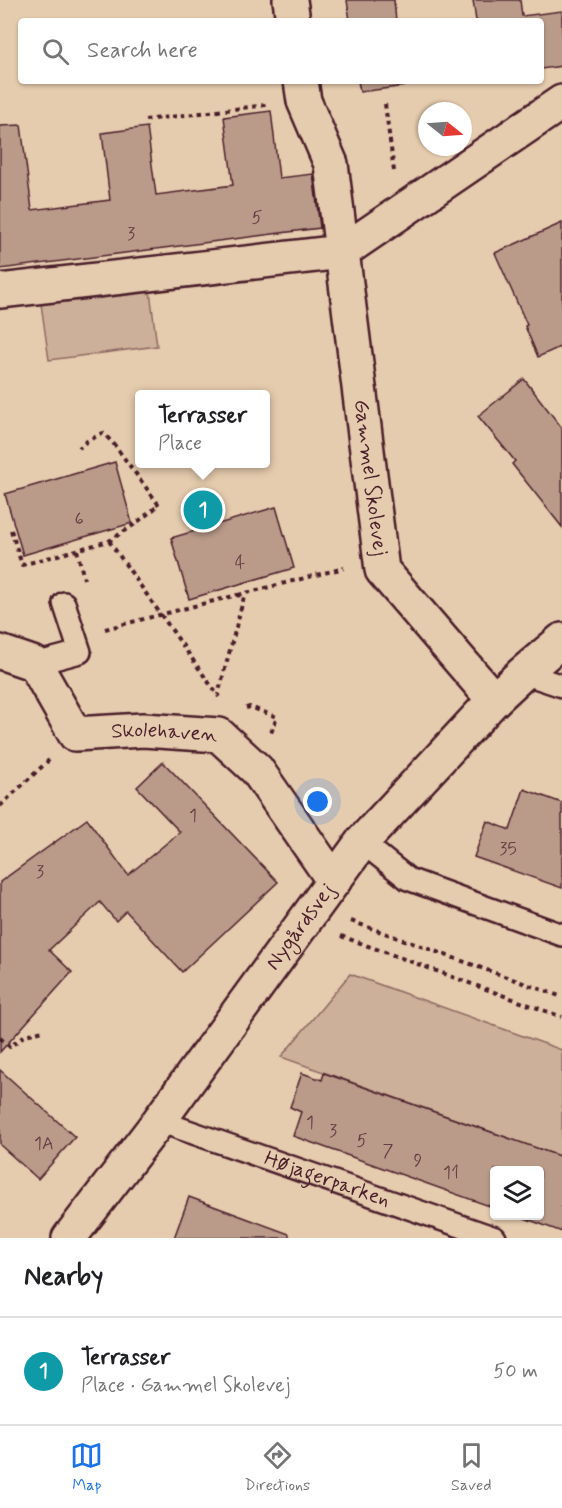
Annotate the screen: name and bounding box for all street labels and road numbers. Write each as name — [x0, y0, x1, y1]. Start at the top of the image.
street label: Gammel Skolevej — [347, 398, 394, 558]
street label: Skolehaven — [110, 716, 219, 749]
street label: Nygårdsvej — [259, 877, 342, 976]
street label: Højagerparken — [260, 1145, 394, 1214]

